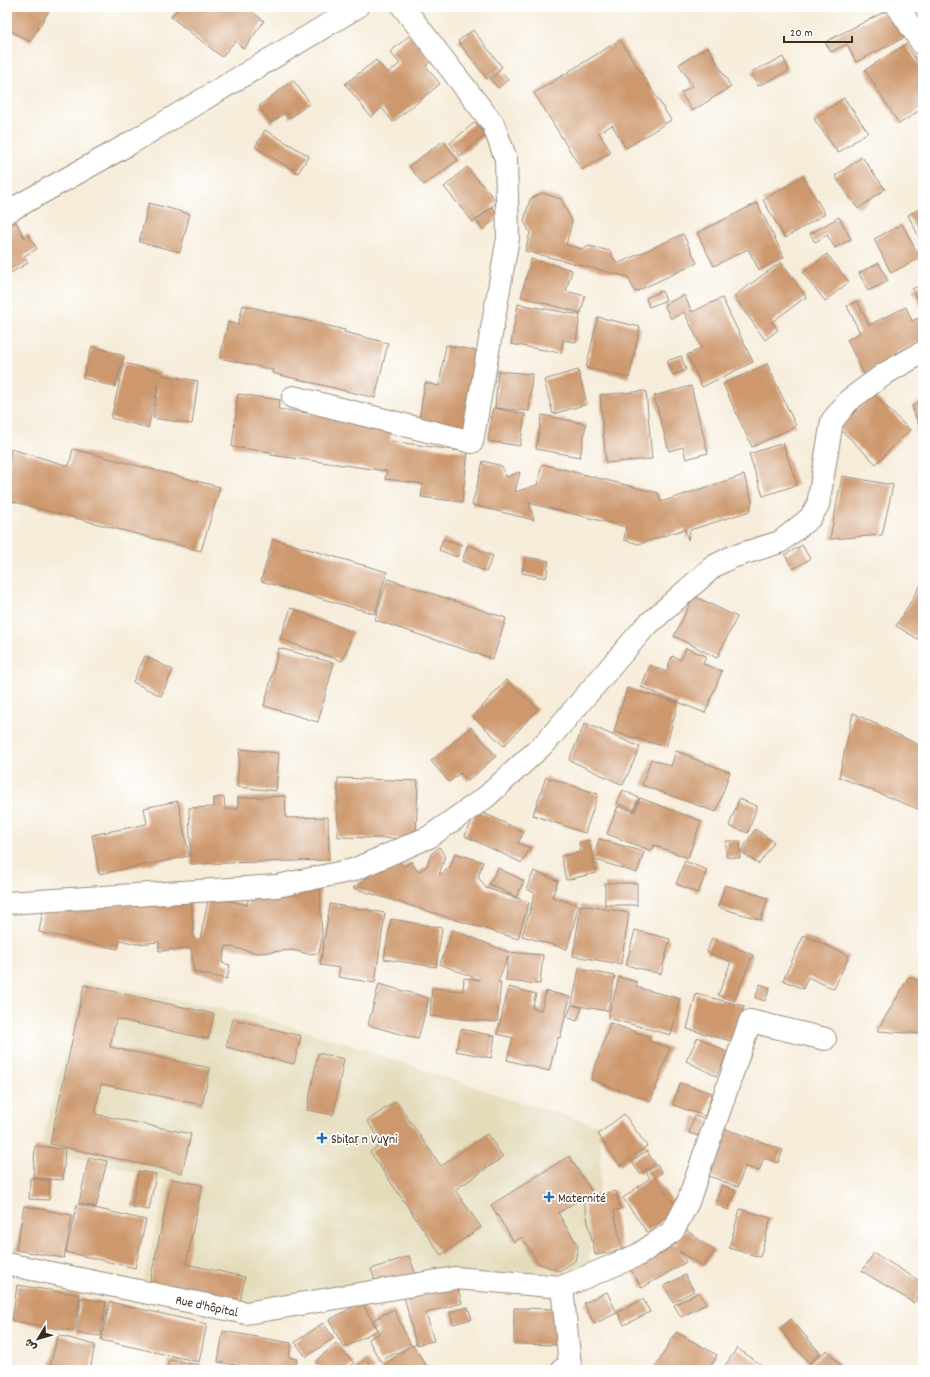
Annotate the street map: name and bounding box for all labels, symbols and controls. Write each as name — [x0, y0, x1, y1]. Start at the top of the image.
scale bar — [784, 18, 852, 44]
text: 20 m — [790, 25, 813, 42]
place label: Sbiṭaṛ n Vuɣni — [331, 1131, 398, 1150]
marker: Sbiṭaṛ n Vuɣni — [316, 1132, 328, 1144]
place label: Maternité — [558, 1190, 606, 1209]
marker: Maternité — [543, 1191, 555, 1203]
street label: Rue d'hôpital — [174, 1292, 239, 1323]
north arrow — [18, 1319, 58, 1359]
text: ش — [22, 1334, 42, 1354]

